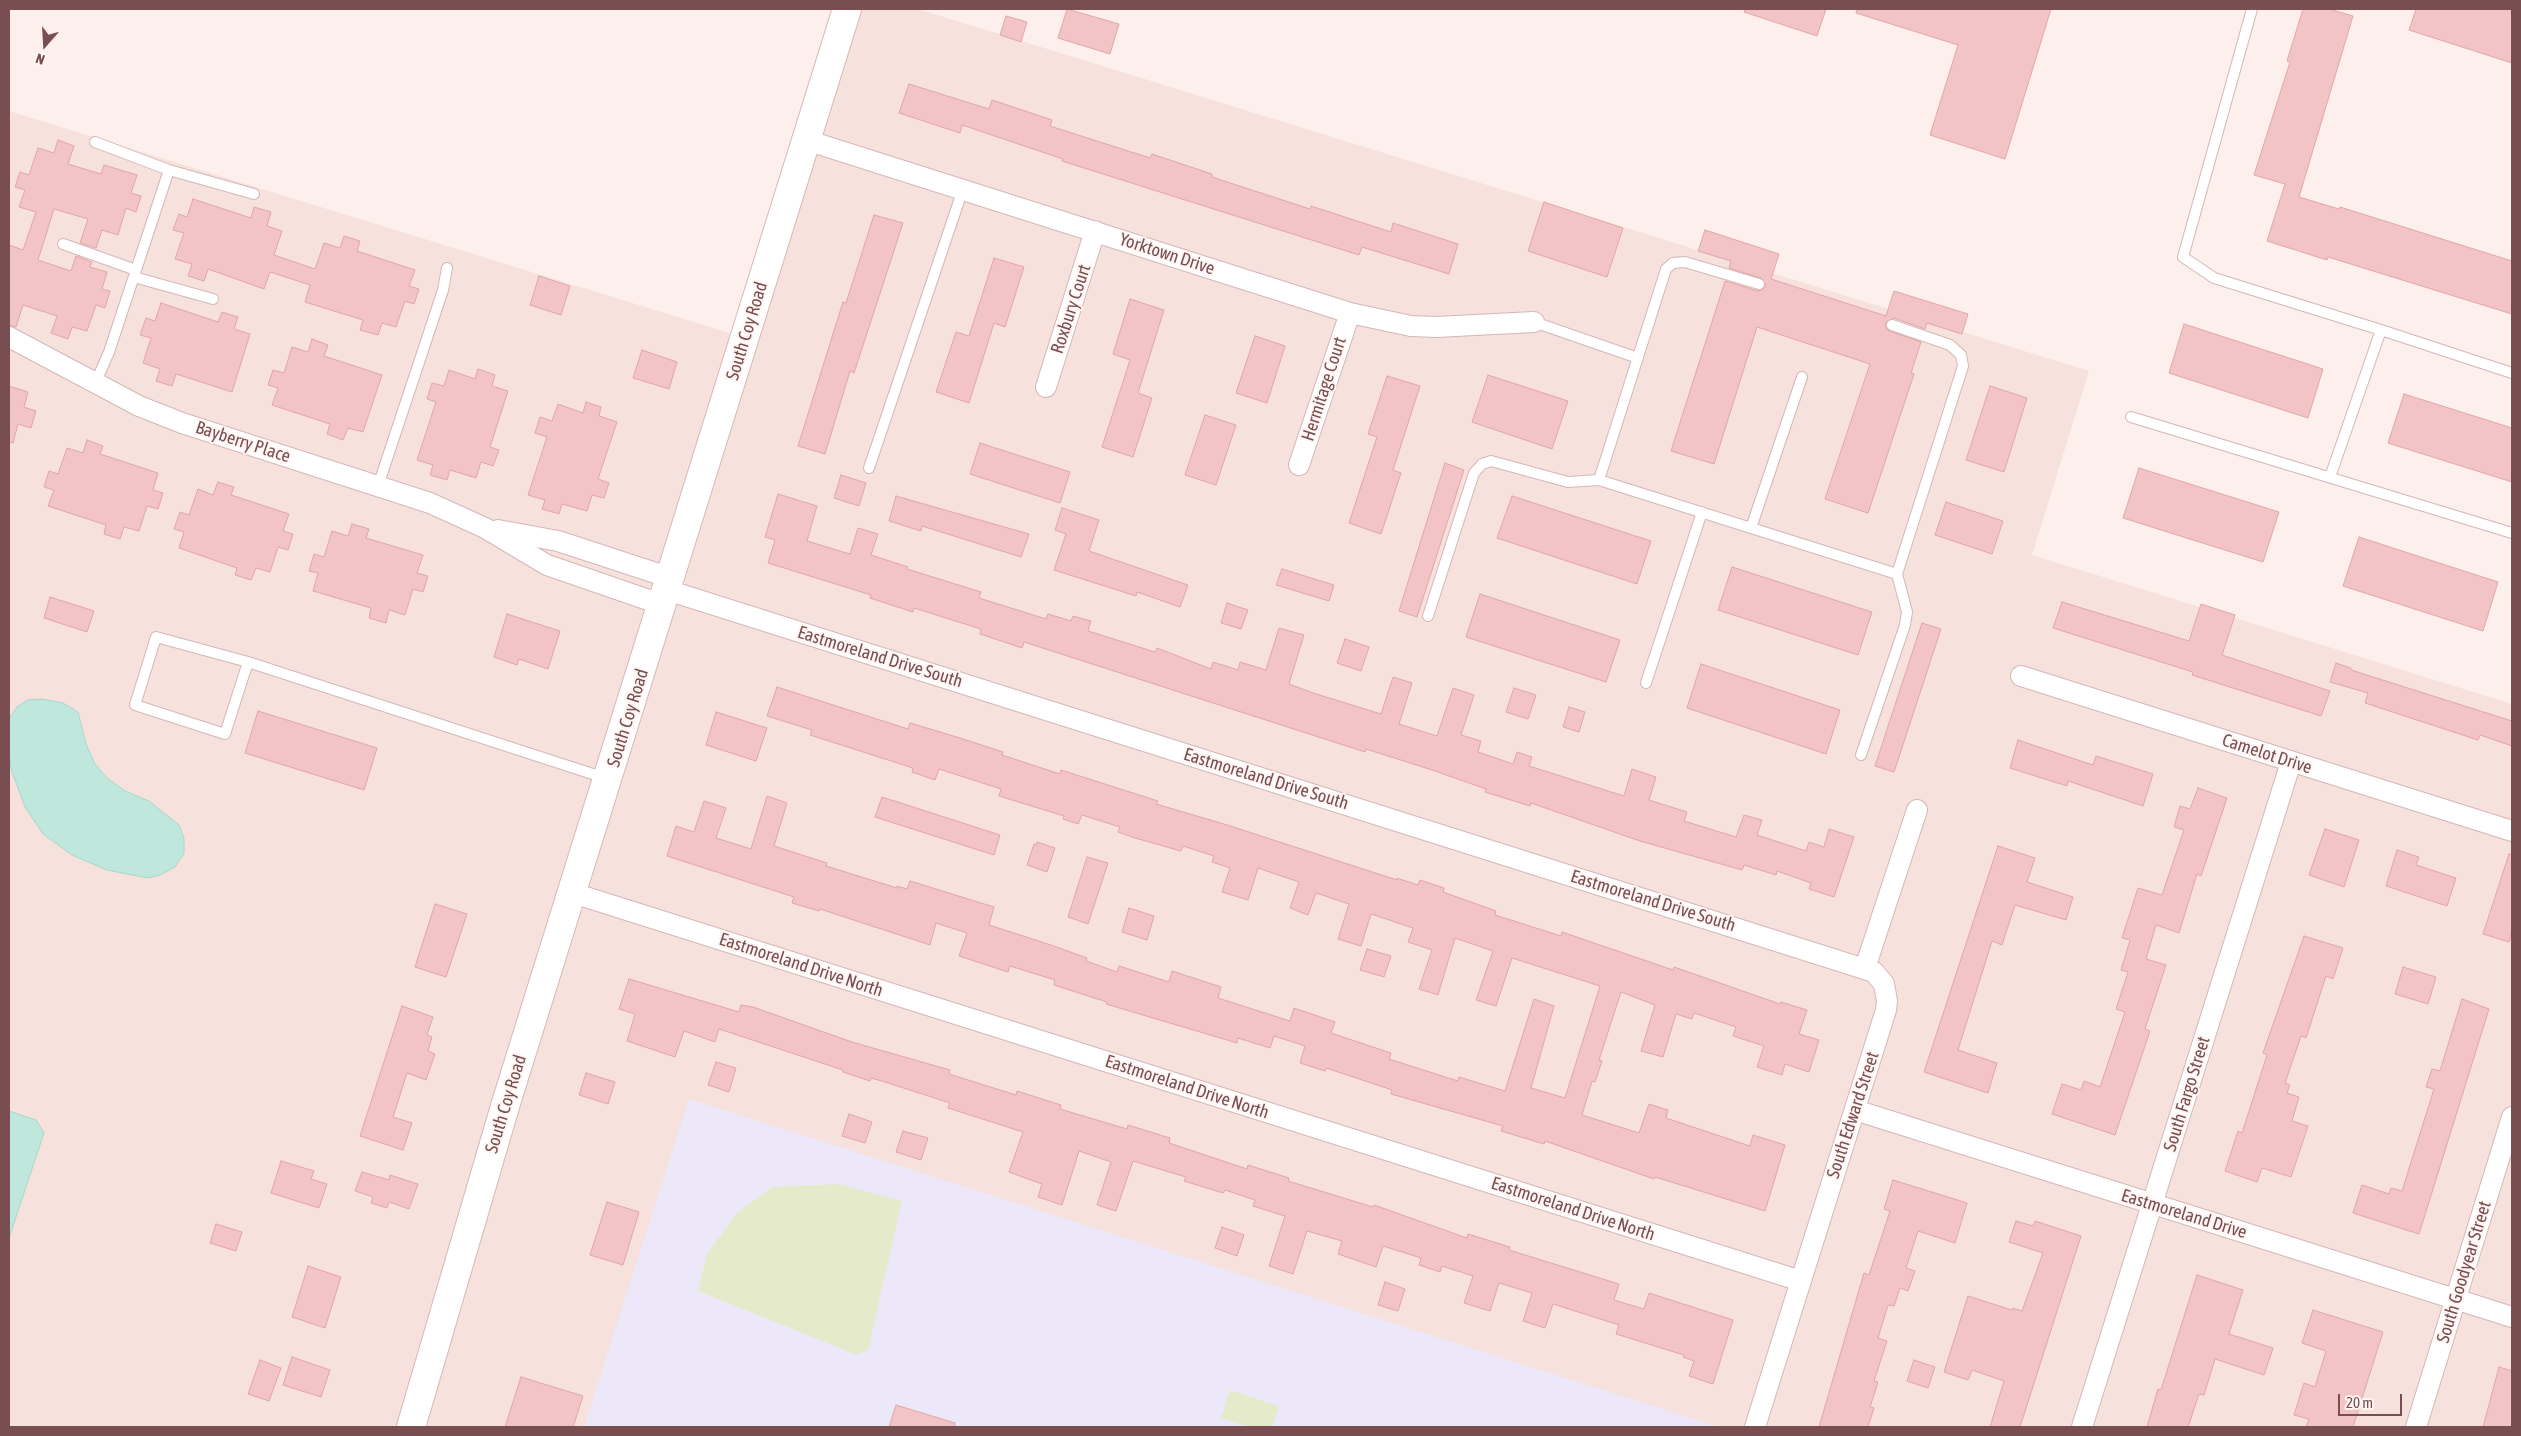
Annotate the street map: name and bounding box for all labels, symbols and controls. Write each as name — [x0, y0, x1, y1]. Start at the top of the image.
north arrow — [20, 20, 70, 70]
text: N — [34, 50, 47, 68]
street label: Yorktown Drive — [1117, 228, 1217, 280]
street label: Roxbury Court — [1046, 262, 1096, 356]
street label: South Coy Road — [722, 279, 772, 383]
street label: Hermitage Court — [1297, 334, 1351, 444]
street label: Bayberry Place — [193, 417, 293, 467]
street label: Eastmoreland Drive South — [795, 622, 965, 692]
street label: South Coy Road — [603, 666, 653, 770]
street label: Camelot Drive — [2219, 729, 2315, 779]
street label: Eastmoreland Drive South — [1181, 744, 1351, 814]
street label: Eastmoreland Drive South — [1568, 866, 1738, 936]
street label: Eastmoreland Drive North — [716, 928, 886, 1002]
street label: South Fargo Street — [2159, 1034, 2215, 1154]
street label: South Edward Street — [1822, 1049, 1884, 1181]
street label: Eastmoreland Drive North — [1102, 1050, 1272, 1124]
street label: South Coy Road — [481, 1052, 531, 1156]
street label: Eastmoreland Drive North — [1488, 1172, 1658, 1246]
street label: Eastmoreland Drive — [2119, 1185, 2249, 1243]
street label: South Goodyear Street — [2432, 1198, 2496, 1346]
scale bar — [2341, 1384, 2405, 1416]
text: 20 m — [2346, 1394, 2373, 1411]

